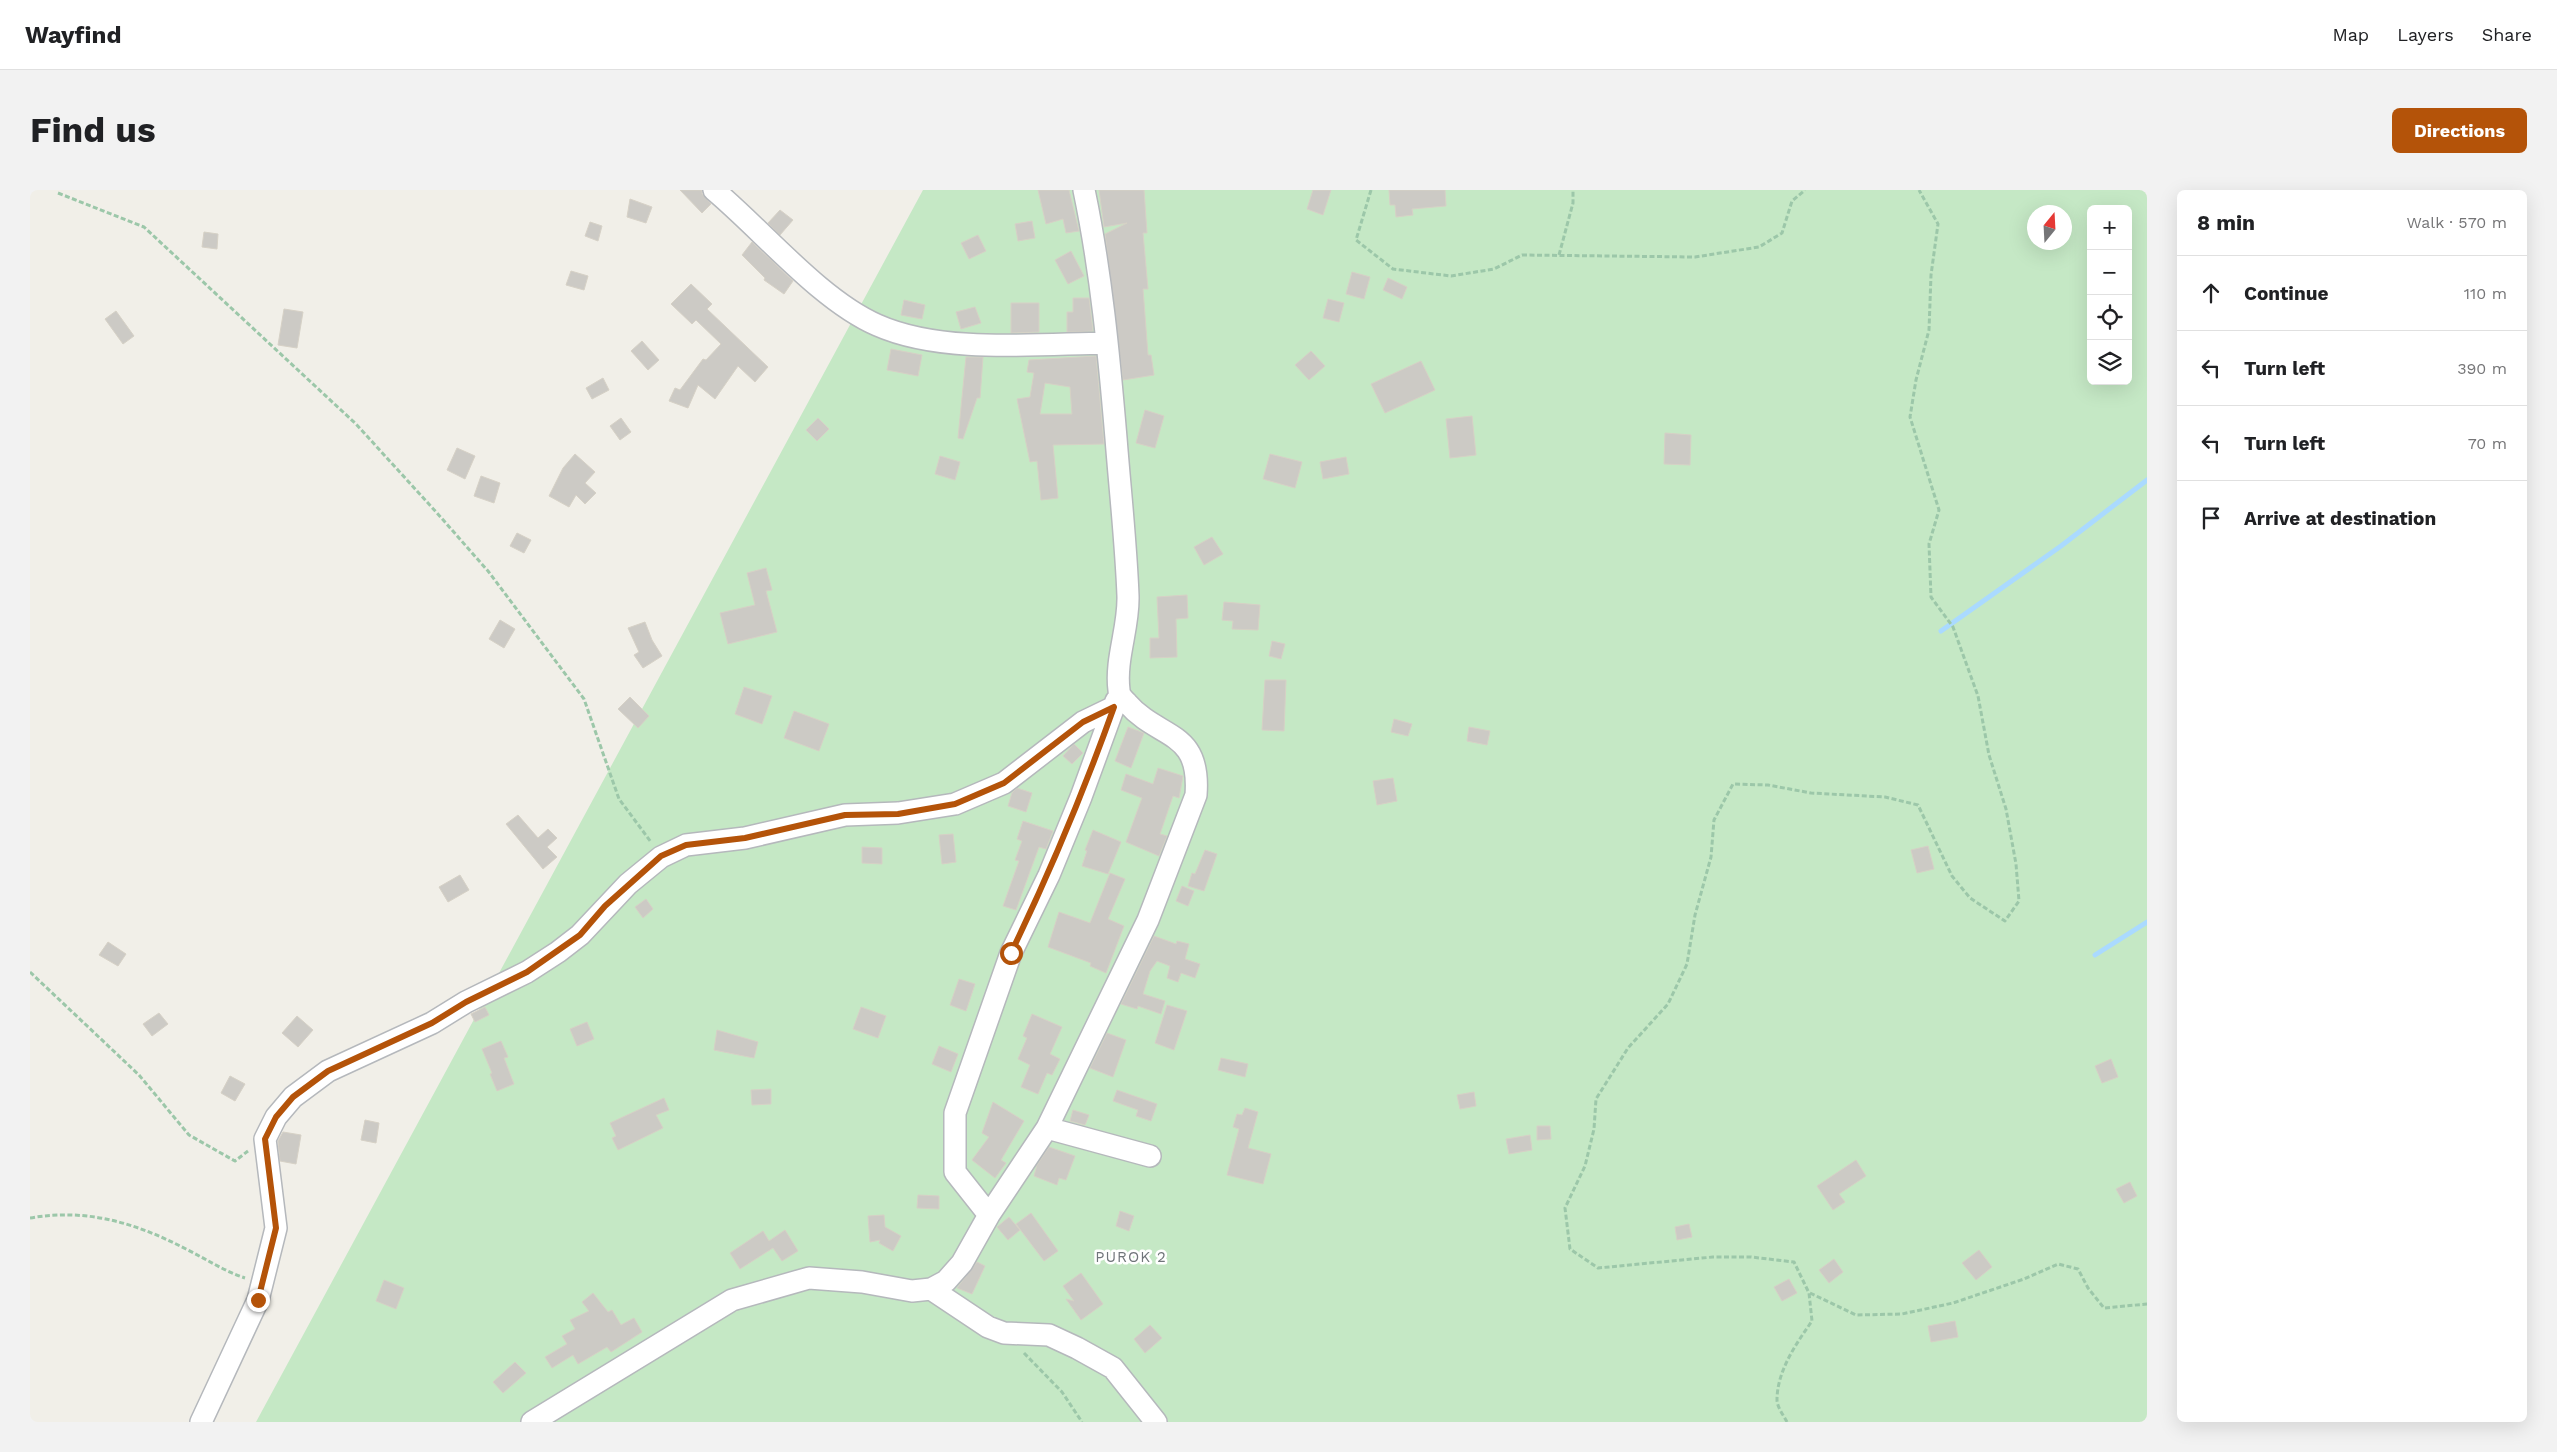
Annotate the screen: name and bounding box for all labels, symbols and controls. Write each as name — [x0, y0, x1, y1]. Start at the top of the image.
text: Wayfind — [25, 21, 121, 49]
text: Map — [2332, 24, 2369, 45]
text: Layers — [2397, 24, 2454, 45]
text: Share — [2482, 24, 2532, 45]
button: Directions — [2392, 108, 2527, 153]
text: Find us — [30, 109, 156, 151]
north arrow — [2027, 205, 2072, 250]
map controls — [2087, 205, 2132, 385]
button: + — [2087, 205, 2132, 250]
text: 8 min — [2197, 210, 2255, 235]
text: Walk · 570 m — [2406, 213, 2507, 232]
button: − — [2087, 250, 2132, 295]
icon: ahead — [2197, 279, 2225, 307]
text: Continue — [2244, 282, 2328, 305]
text: 110 m — [2464, 284, 2507, 303]
button: locate — [2087, 295, 2132, 340]
button: layers — [2087, 340, 2132, 385]
icon: left — [2197, 354, 2225, 382]
text: Turn left — [2244, 357, 2325, 380]
text: 390 m — [2457, 359, 2507, 378]
icon: left — [2197, 429, 2225, 457]
text: Turn left — [2244, 432, 2325, 455]
text: 70 m — [2468, 434, 2507, 453]
icon: arrive — [2197, 504, 2225, 532]
text: Arrive at destination — [2244, 507, 2436, 530]
route start — [1000, 942, 1023, 965]
district label: PUROK 2 — [1095, 1248, 1167, 1266]
route end — [247, 1289, 270, 1312]

